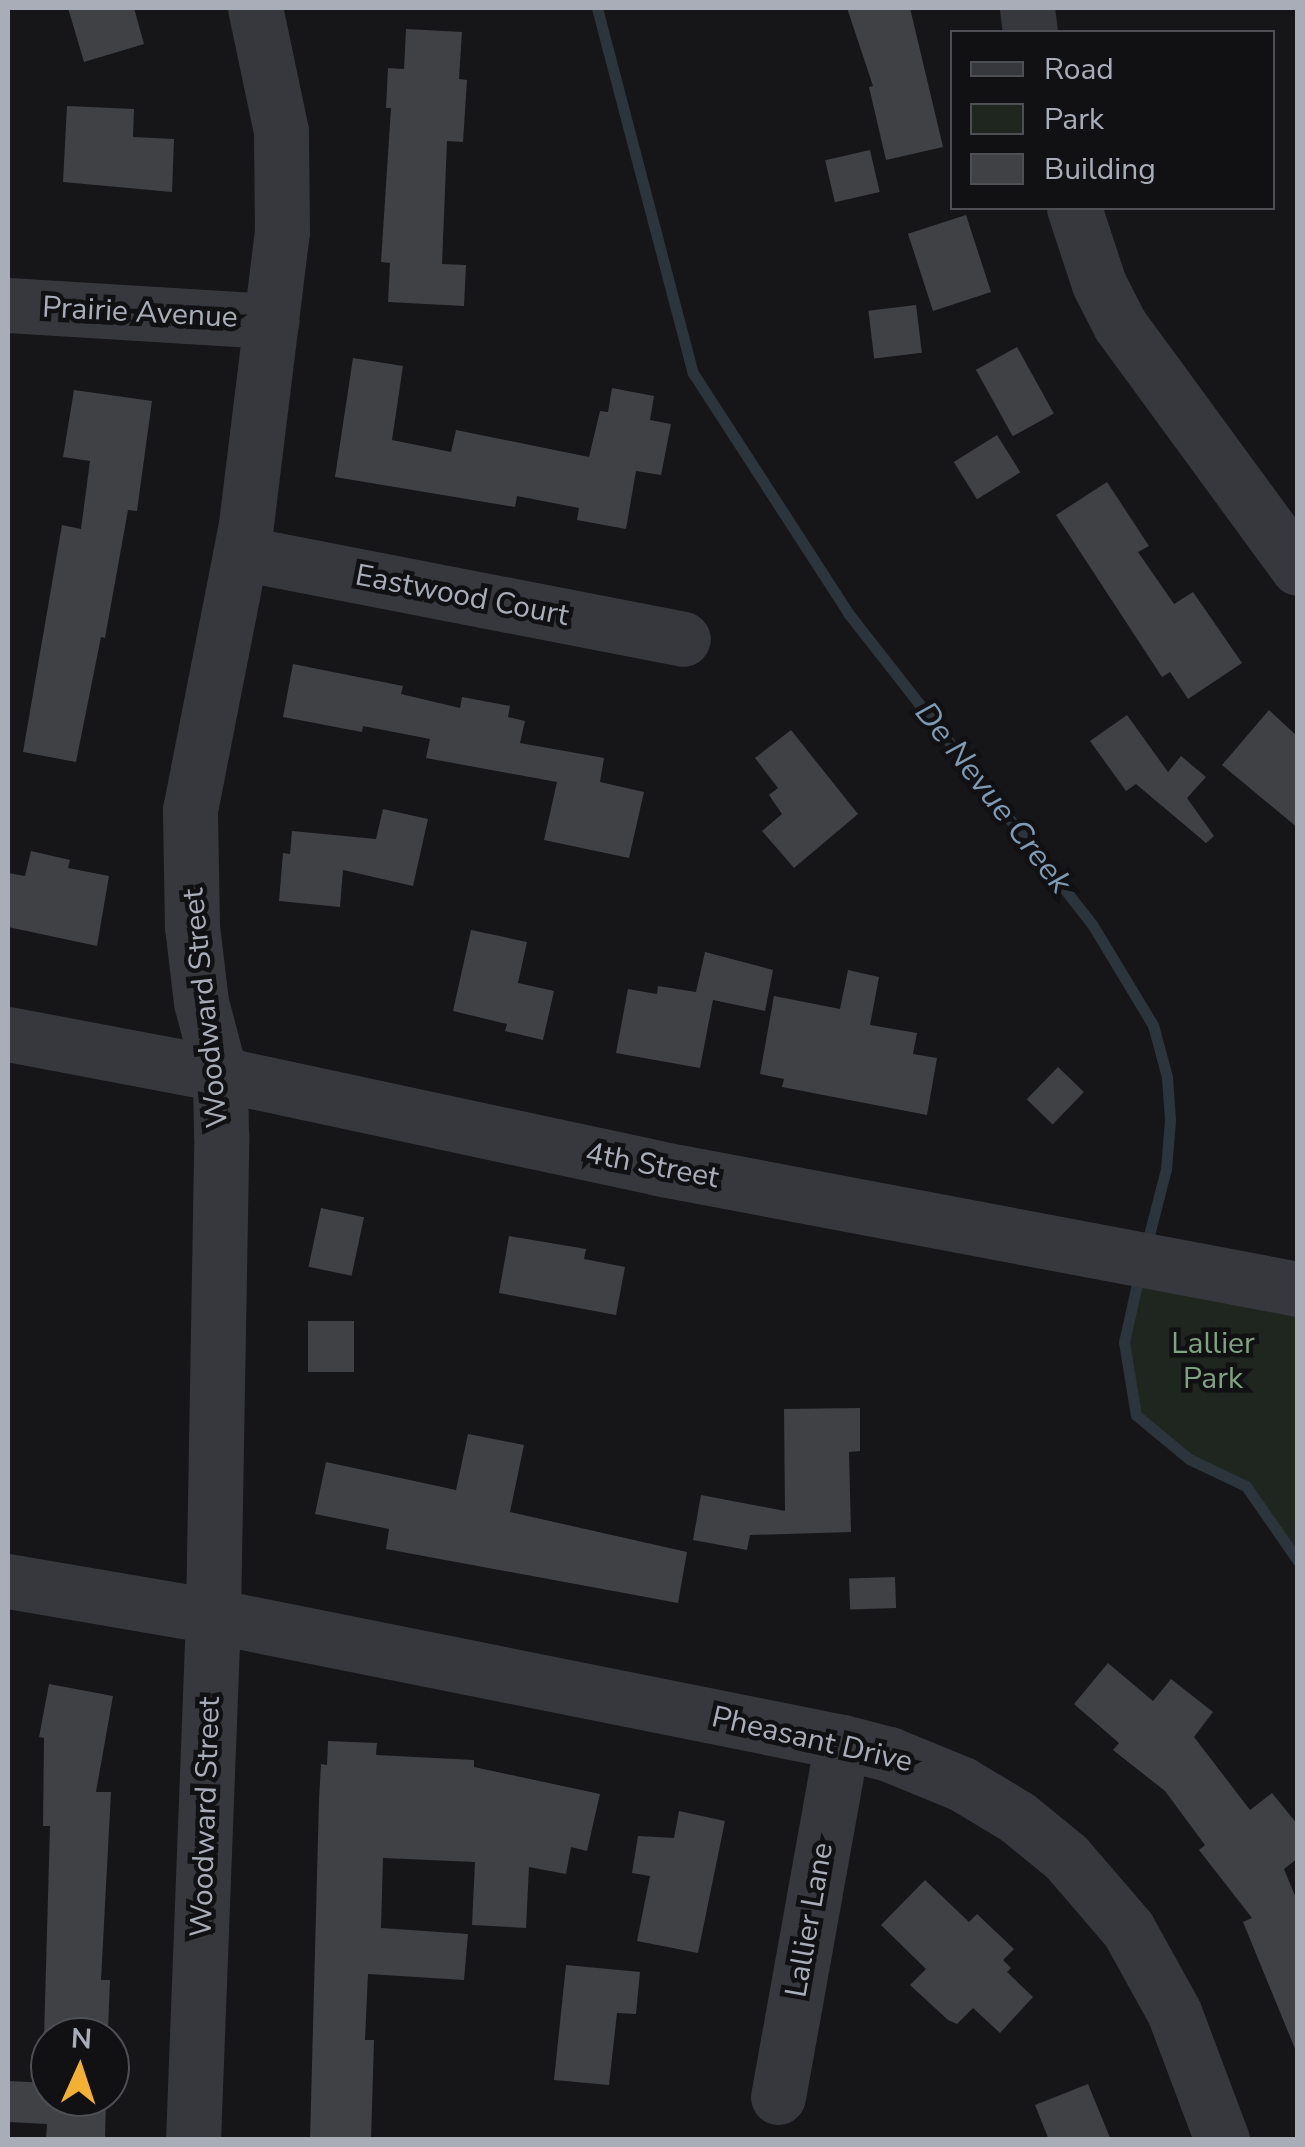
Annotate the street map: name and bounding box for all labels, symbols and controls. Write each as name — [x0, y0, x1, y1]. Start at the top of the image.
legend — [950, 30, 1275, 210]
text: Road — [1044, 49, 1114, 90]
text: Park — [1044, 99, 1104, 140]
text: Building — [1044, 149, 1156, 190]
street label: Prairie Avenue — [41, 290, 239, 336]
street label: Eastwood Court — [352, 558, 572, 634]
water label: De Nevue Creek — [906, 695, 1080, 901]
street label: Woodward Street — [176, 887, 236, 1129]
street label: 4th Street — [582, 1135, 722, 1197]
park label: Lallier Park — [1171, 1326, 1255, 1396]
street label: Woodward Street — [184, 1696, 228, 1938]
street label: Pheasant Drive — [708, 1699, 916, 1781]
street label: Lallier Lane — [779, 1840, 841, 2000]
north arrow — [30, 2017, 130, 2117]
text: N — [70, 2020, 93, 2059]

